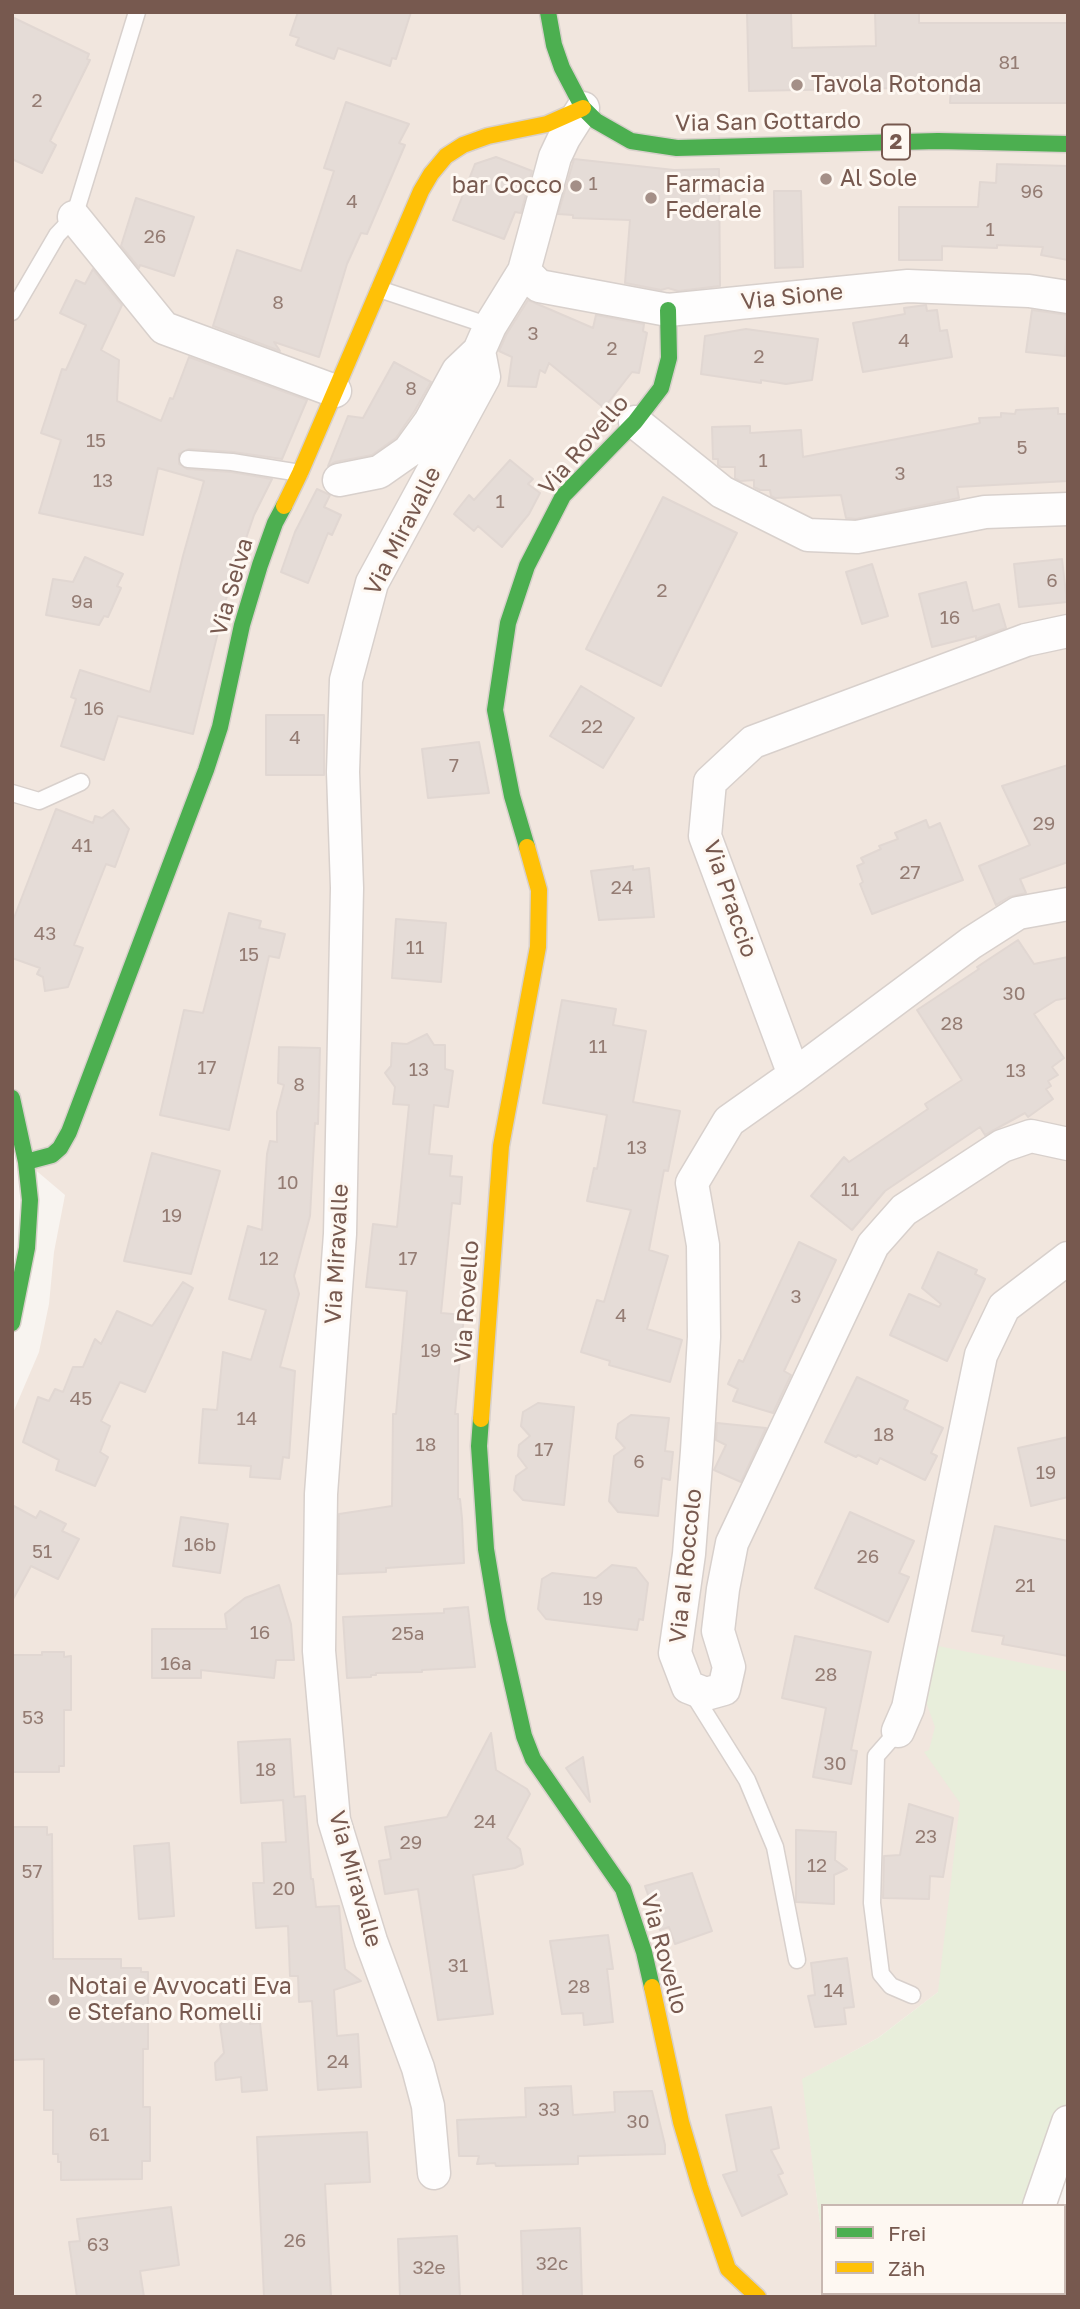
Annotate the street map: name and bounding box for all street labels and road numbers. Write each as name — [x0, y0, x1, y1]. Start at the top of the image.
street label: Via San Gottardo — [675, 107, 861, 137]
road number: 2 — [882, 124, 910, 160]
street label: Via Sione — [740, 278, 844, 316]
street label: Via Rovello — [533, 389, 635, 501]
street label: Via Miravalle — [359, 462, 447, 600]
street label: Via Selva — [205, 535, 259, 639]
street label: Via Praccio — [697, 837, 763, 961]
street label: Via Miravalle — [320, 1183, 354, 1325]
street label: Via Rovello — [449, 1240, 485, 1364]
street label: Via al Roccolo — [664, 1487, 708, 1645]
street label: Via Miravalle — [322, 1808, 388, 1950]
street label: Via Rovello — [635, 1891, 693, 2017]

